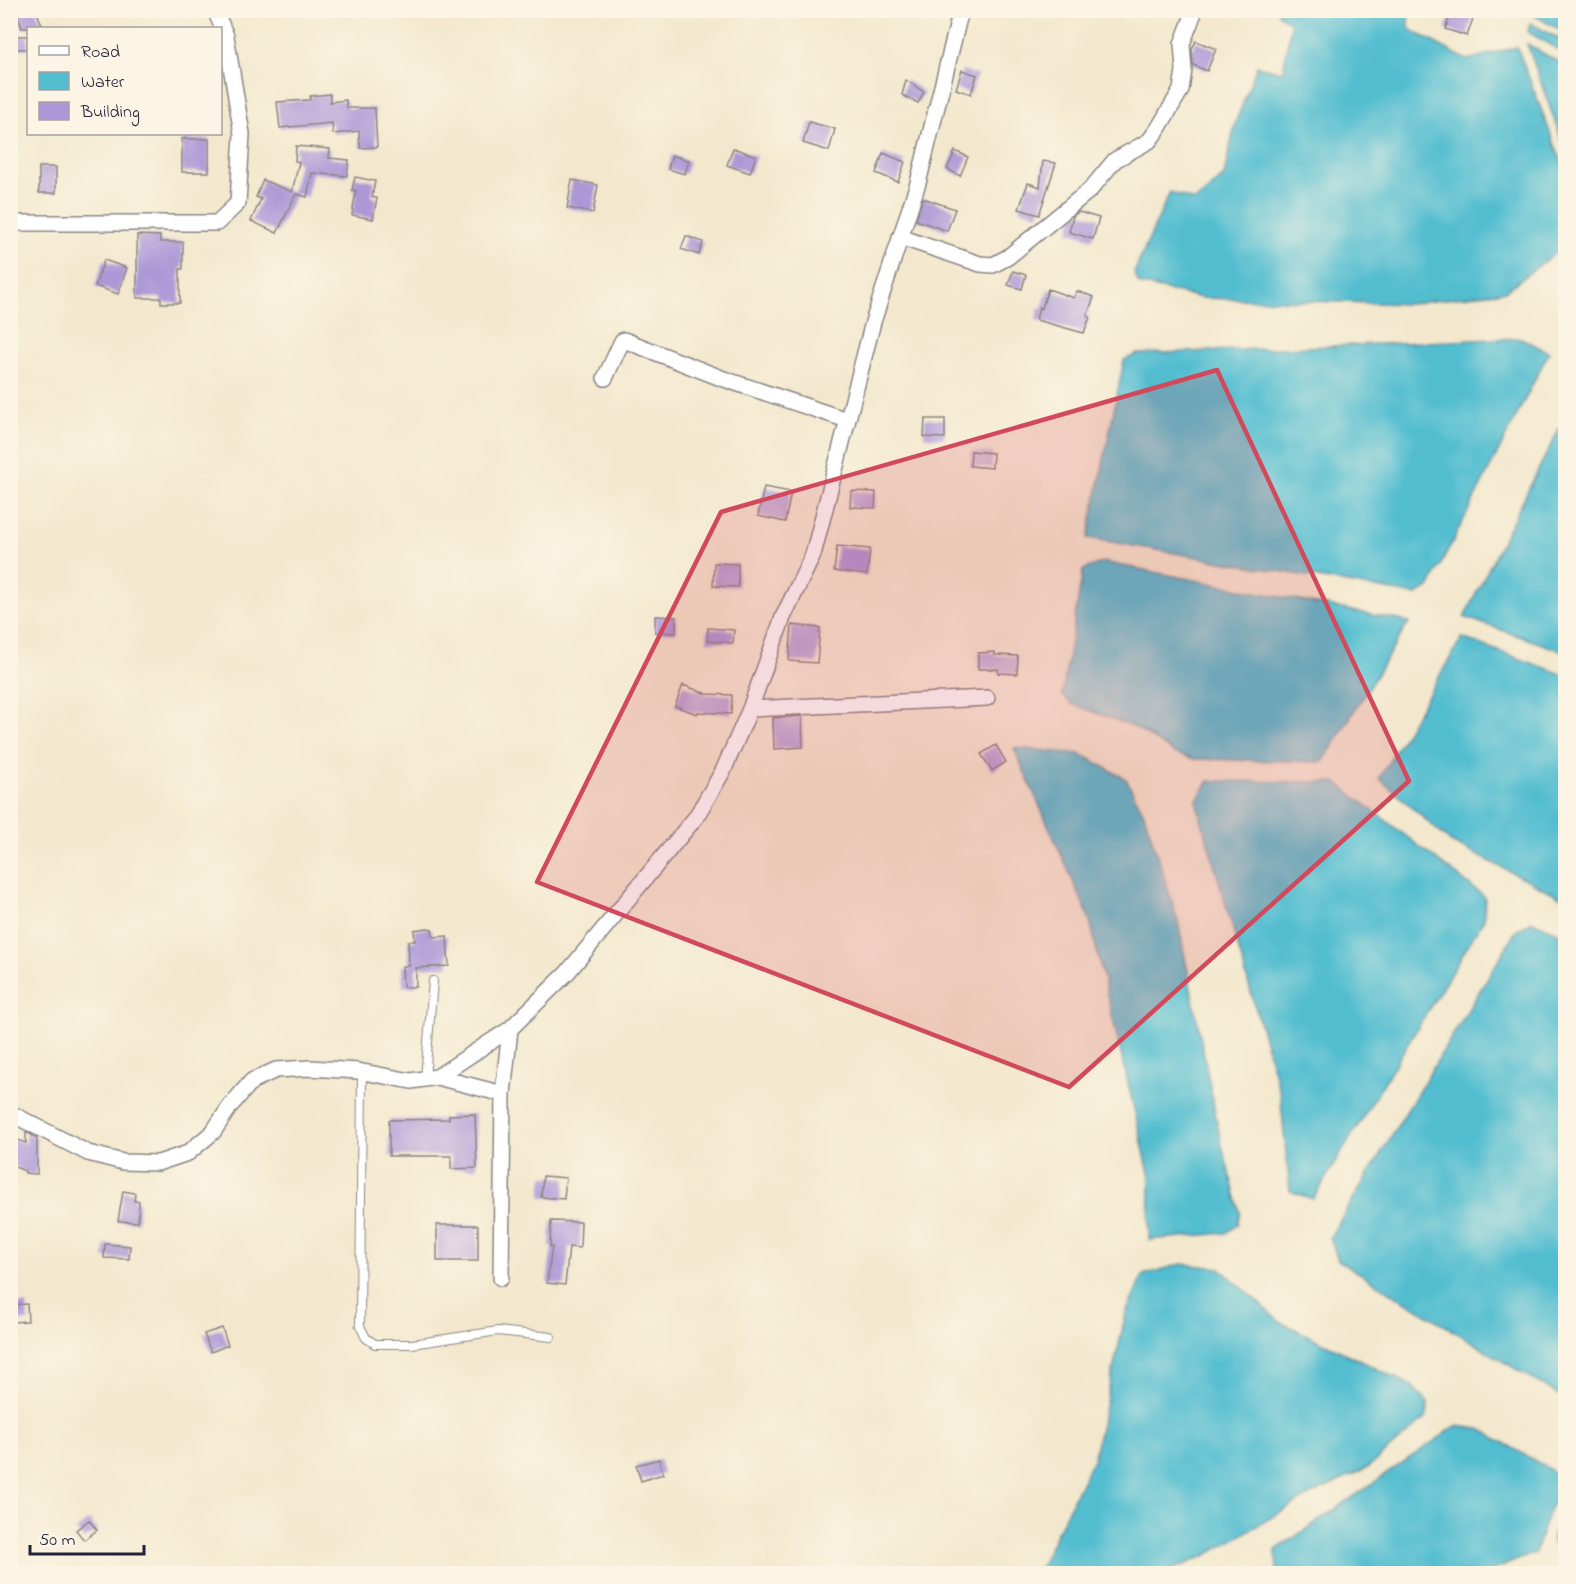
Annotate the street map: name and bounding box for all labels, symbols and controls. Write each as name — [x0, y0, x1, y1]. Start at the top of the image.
legend — [27, 27, 222, 135]
text: Road — [81, 40, 120, 66]
text: Water — [81, 70, 125, 96]
text: Building — [80, 100, 140, 127]
scale bar — [30, 1518, 144, 1556]
text: 50 m — [39, 1528, 76, 1554]

